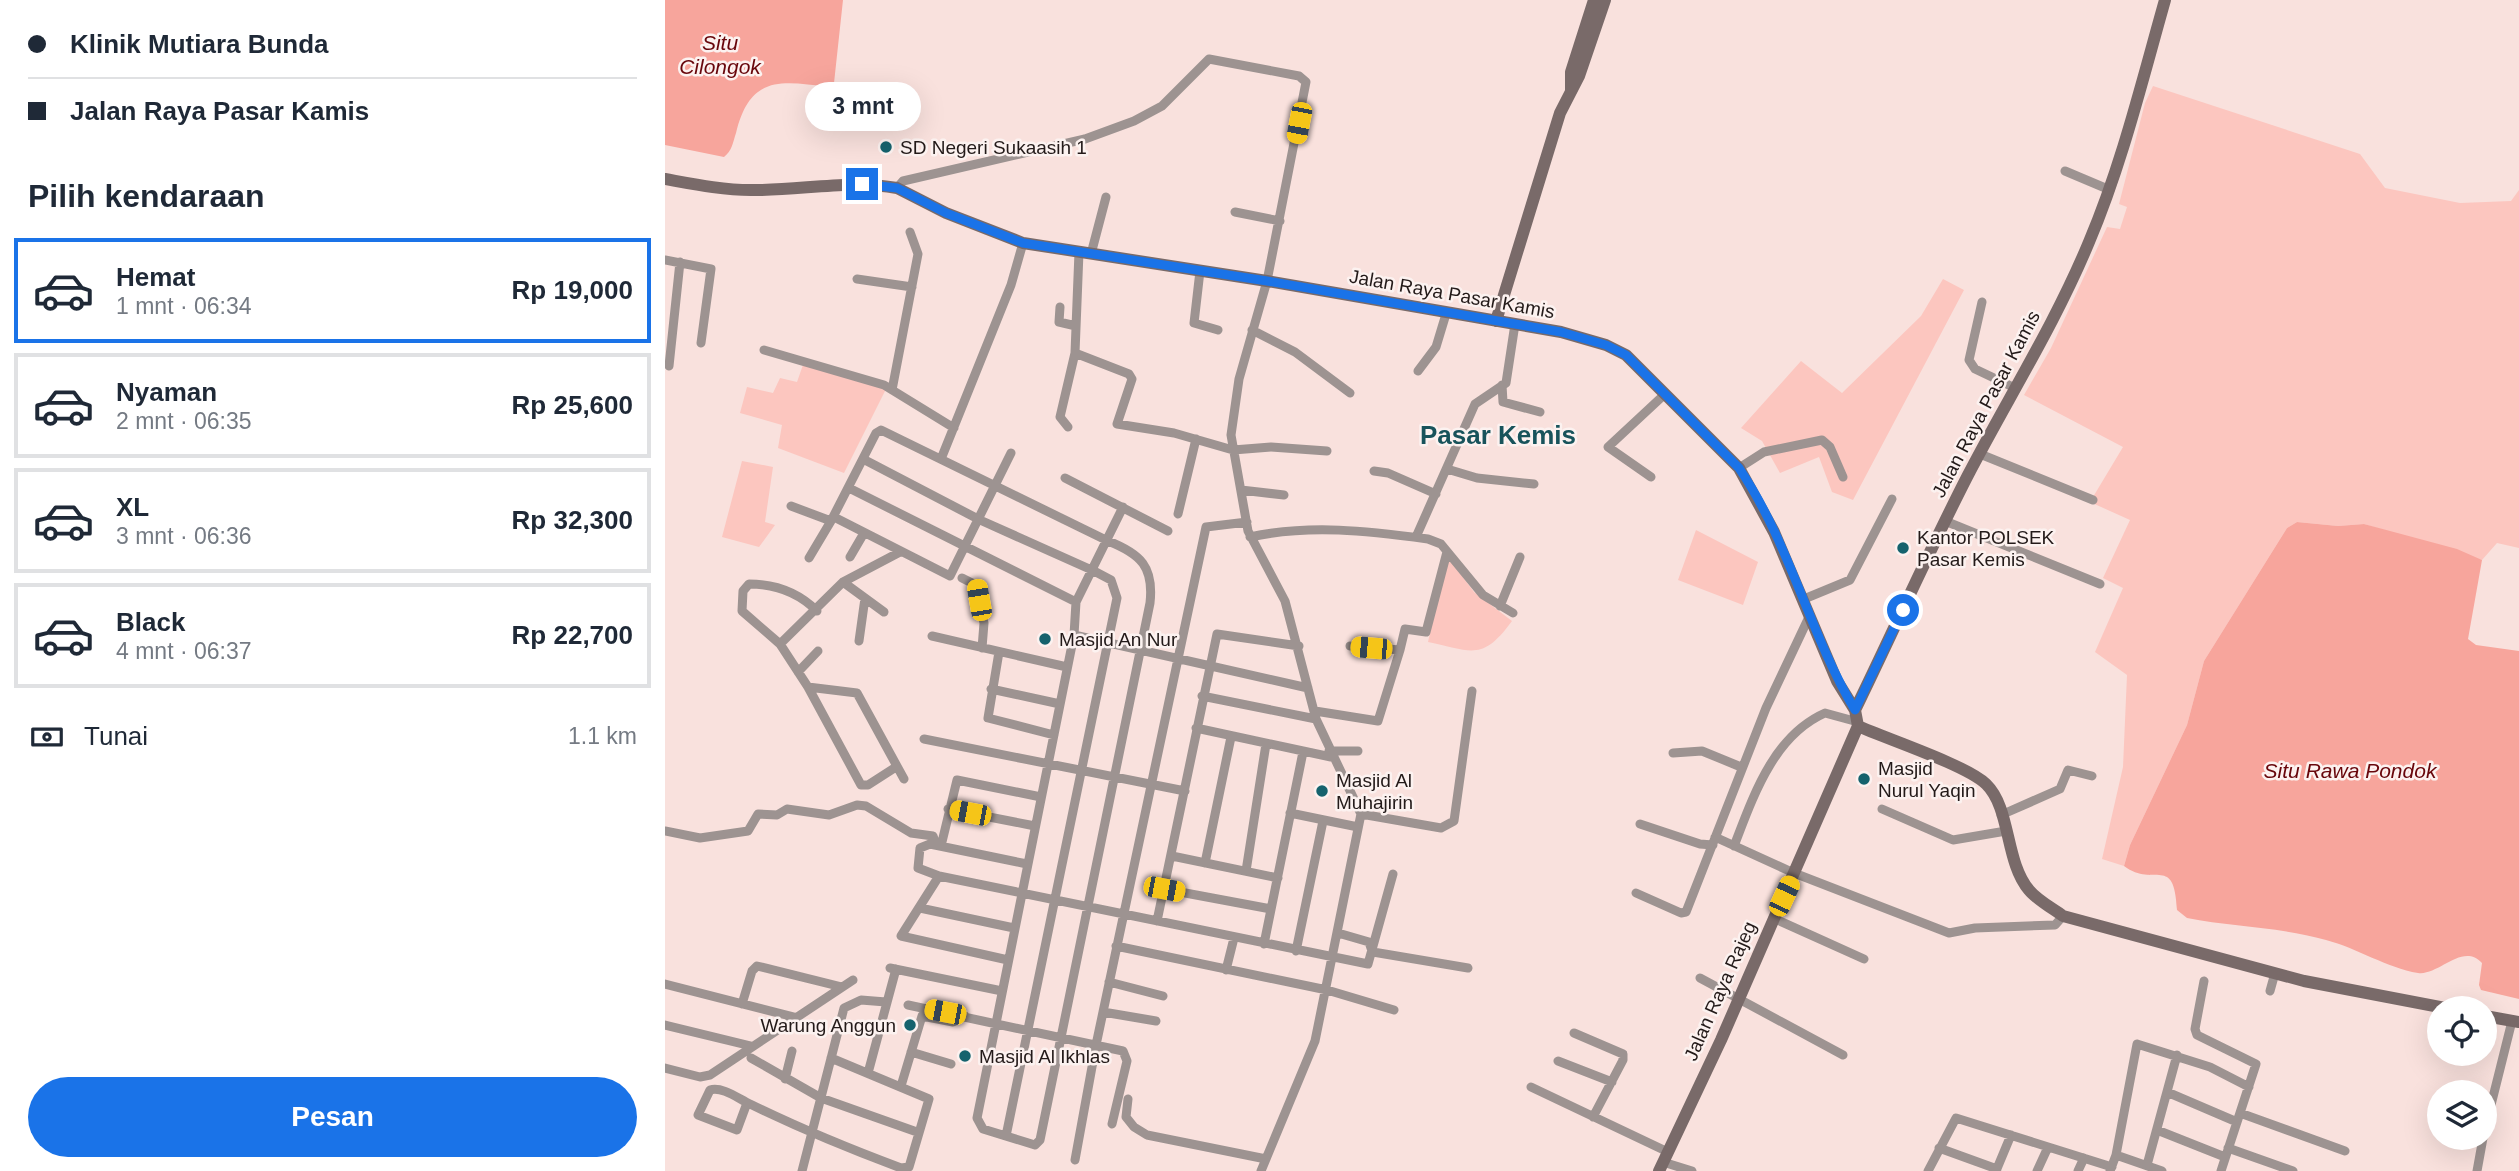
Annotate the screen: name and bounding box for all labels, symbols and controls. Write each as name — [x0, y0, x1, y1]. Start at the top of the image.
text: Klinik Mutiara Bunda — [70, 29, 329, 59]
water label: Situ Cilongok — [679, 31, 762, 78]
callout: 3 mnt — [804, 82, 920, 132]
text: 3 mnt — [832, 93, 894, 119]
text: Jalan Raya Pasar Kamis — [70, 96, 369, 126]
car — [1285, 100, 1314, 146]
place label: SD Negeri Sukaasih 1 — [900, 137, 1087, 158]
marker: SD Negeri Sukaasih 1 — [878, 139, 894, 155]
route end — [846, 168, 878, 200]
text: Pilih kendaraan — [28, 178, 265, 214]
icon: car — [32, 259, 95, 322]
text: Hemat — [116, 262, 195, 292]
street label: Jalan Raya Pasar Kamis — [1348, 266, 1556, 322]
text: Rp 19,000 — [512, 275, 633, 305]
text: 1 mnt · 06:34 — [116, 293, 252, 319]
street label: Jalan Raya Pasar Kamis — [1928, 307, 2044, 501]
icon: car — [32, 374, 95, 437]
text: Nyaman — [116, 377, 217, 407]
text: Rp 25,600 — [512, 390, 633, 420]
text: 2 mnt · 06:35 — [116, 408, 252, 434]
district label: Pasar Kemis — [1420, 420, 1576, 450]
icon: car — [32, 489, 95, 552]
text: XL — [116, 492, 149, 522]
text: Rp 32,300 — [512, 505, 633, 535]
text: 3 mnt · 06:36 — [116, 523, 252, 549]
place label: Kantor POLSEK Pasar Kemis — [1917, 527, 2055, 570]
marker: Kantor POLSEK Pasar Kemis — [1895, 540, 1911, 556]
car — [966, 577, 993, 623]
route start — [1887, 594, 1919, 626]
icon: car — [32, 604, 95, 667]
text: Black — [116, 607, 185, 637]
text: Rp 22,700 — [512, 620, 633, 650]
place label: Masjid An Nur — [1059, 629, 1178, 650]
marker: Masjid An Nur — [1037, 631, 1053, 647]
car — [1350, 636, 1393, 660]
text: 4 mnt · 06:37 — [116, 638, 252, 664]
icon: cash — [28, 718, 66, 756]
text: Tunai — [84, 721, 148, 751]
text: 1.1 km — [568, 723, 637, 749]
place label: Masjid Nurul Yaqin — [1878, 758, 1976, 801]
water label: Situ Rawa Pondok — [2264, 759, 2438, 782]
place label: Masjid Al Muhajirin — [1336, 770, 1413, 813]
marker: Masjid Nurul Yaqin — [1856, 771, 1872, 787]
marker: Masjid Al Muhajirin — [1314, 783, 1330, 799]
car — [948, 799, 993, 827]
car — [1766, 873, 1803, 919]
car — [1142, 875, 1187, 903]
street label: Jalan Raya Rajeg — [1680, 918, 1760, 1064]
map controls — [2427, 996, 2497, 1150]
button: locate — [2427, 996, 2497, 1066]
car — [923, 998, 968, 1026]
place label: Warung Anggun — [760, 1015, 896, 1036]
marker: Warung Anggun — [902, 1017, 918, 1033]
place label: Masjid Al Ikhlas — [979, 1046, 1110, 1067]
marker: Masjid Al Ikhlas — [957, 1048, 973, 1064]
button: Pesan — [28, 1077, 637, 1157]
button: layers — [2427, 1080, 2497, 1150]

